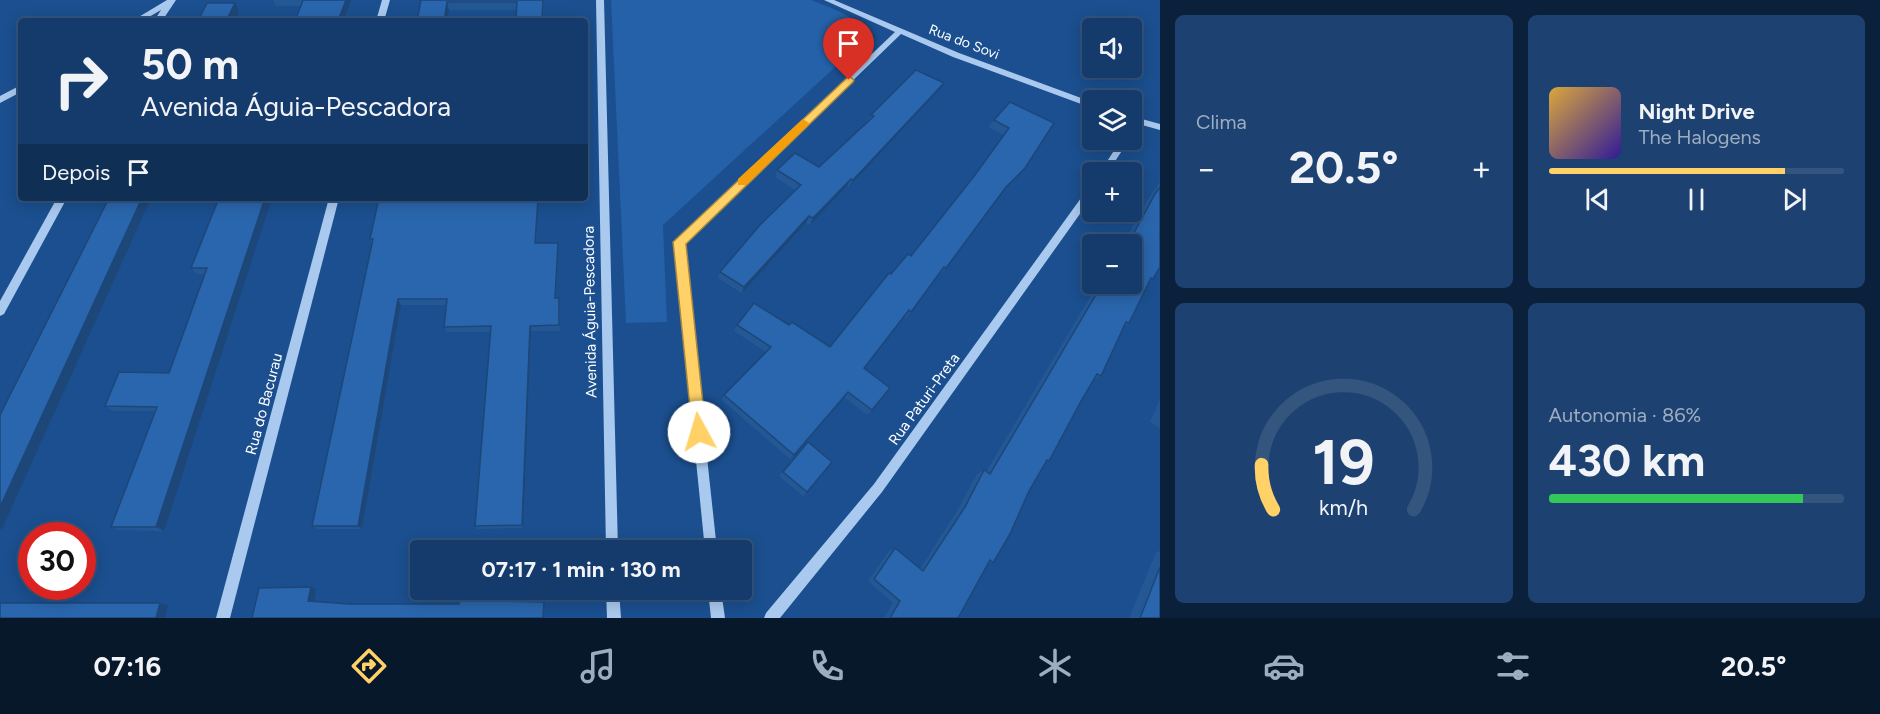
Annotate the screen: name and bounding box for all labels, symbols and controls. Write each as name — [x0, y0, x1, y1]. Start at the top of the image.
pin — [823, 18, 874, 80]
map controls — [1082, 18, 1142, 294]
button: sound — [1082, 18, 1142, 78]
street label: Rua do Sovi — [926, 21, 1002, 63]
icon: arrive — [832, 27, 865, 60]
text: 50 m — [141, 39, 239, 90]
icon: right — [42, 42, 120, 120]
text: Avenida Águia-Pescadora — [141, 90, 451, 123]
button: layers — [1082, 90, 1142, 150]
text: Night Drive — [1639, 98, 1755, 125]
text: Clima — [1196, 110, 1247, 134]
text: The Halogens — [1639, 125, 1761, 149]
text: 20.5° — [1289, 140, 1399, 194]
text: − — [1196, 149, 1217, 188]
text: + — [1471, 149, 1492, 188]
icon: arrive — [122, 156, 155, 189]
text: Depois — [42, 159, 110, 186]
button: + — [1082, 162, 1142, 222]
icon: previous — [1581, 183, 1614, 216]
icon: pause — [1680, 183, 1713, 216]
icon: next — [1778, 183, 1811, 216]
street label: Avenida Águia-Pescadora — [579, 226, 601, 398]
button: − — [1082, 234, 1142, 294]
street label: Rua Paturi-Preta — [885, 349, 963, 449]
street label: Rua do Bacurau — [242, 351, 286, 457]
position arrow — [667, 400, 731, 464]
text: Autonomia · 86% — [1549, 403, 1701, 427]
text: 19 — [1312, 425, 1375, 500]
text: 430 km — [1549, 433, 1705, 487]
text: km/h — [1319, 495, 1368, 520]
speed limit sign: 30 — [18, 522, 96, 600]
text: 07:17 · 1 min · 130 m — [481, 556, 681, 583]
icon: directions — [348, 645, 390, 687]
icon: music — [577, 645, 619, 687]
icon: phone — [806, 645, 848, 687]
icon: climate — [1034, 645, 1076, 687]
icon: car — [1263, 645, 1305, 687]
icon: filters — [1492, 645, 1534, 687]
text: 07:16 — [93, 650, 161, 683]
text: 20.5° — [1721, 650, 1787, 683]

